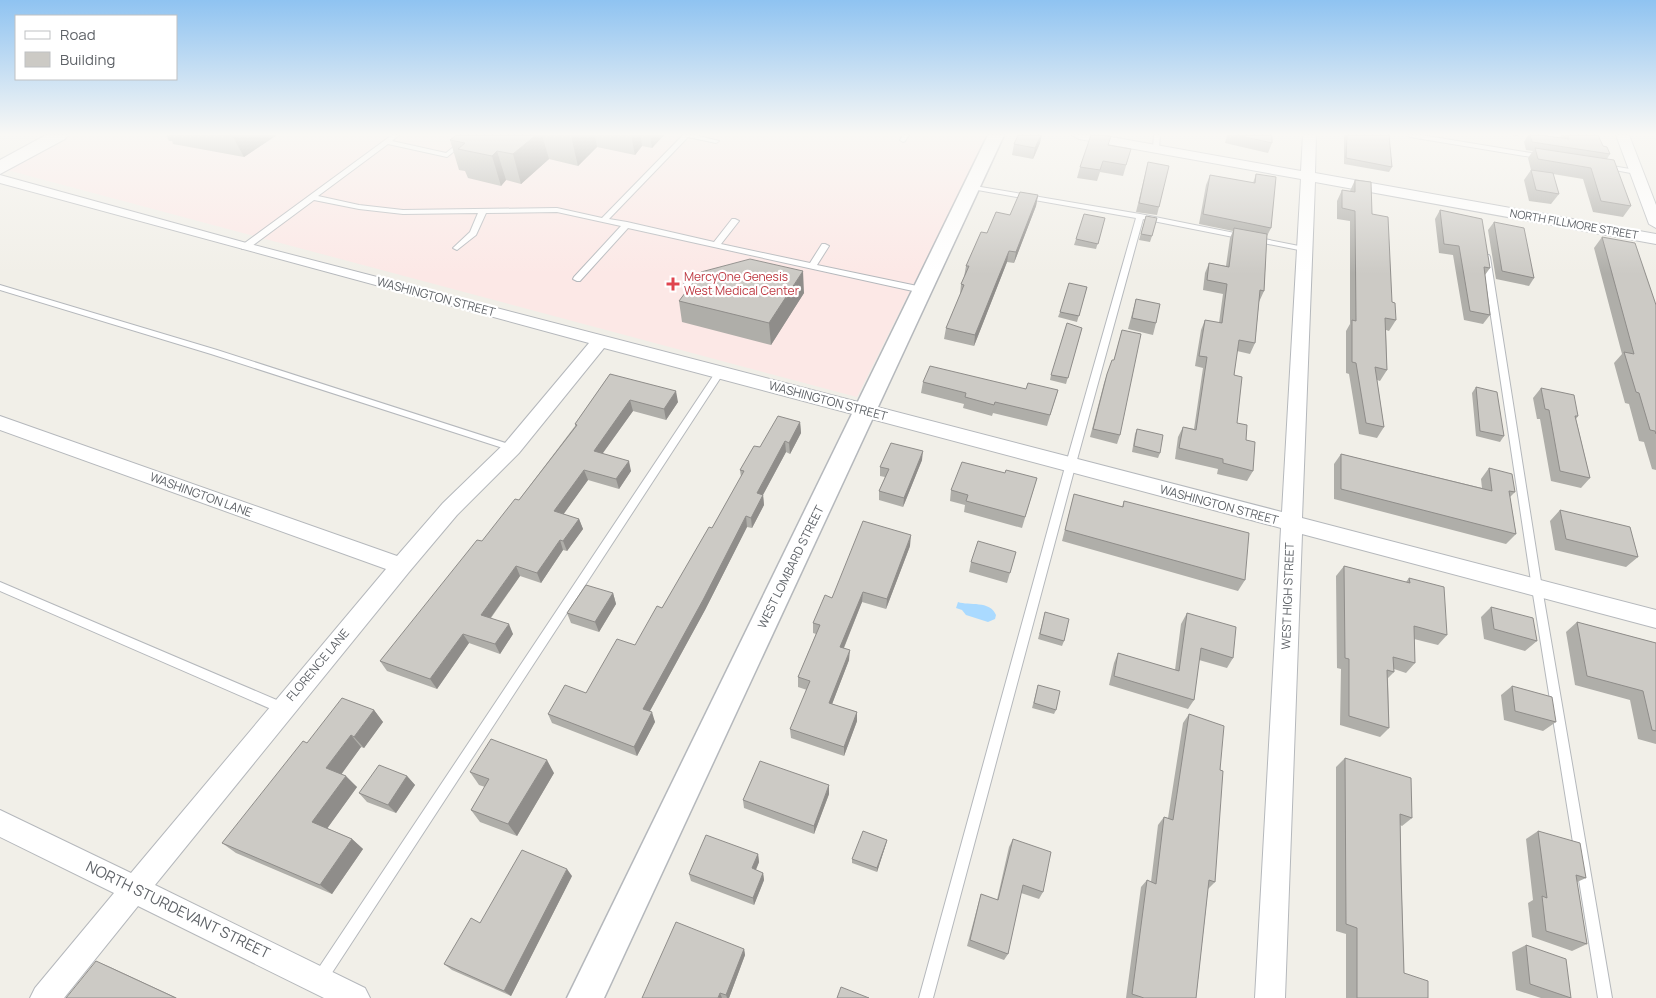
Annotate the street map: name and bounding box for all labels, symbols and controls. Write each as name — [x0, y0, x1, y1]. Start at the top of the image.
legend — [15, 15, 178, 80]
text: Road — [60, 24, 96, 45]
text: Building — [60, 49, 115, 70]
street label: NORTH FILLMORE STREET — [1509, 205, 1640, 242]
place label: MercyOne Genesis West Medical Center — [684, 268, 800, 299]
street label: WASHINGTON STREET — [375, 273, 498, 321]
marker: MercyOne Genesis West Medical Center — [666, 277, 680, 291]
street label: WASHINGTON STREET — [767, 377, 890, 425]
street label: WASHINGTON LANE — [148, 468, 255, 521]
street label: WASHINGTON STREET — [1158, 481, 1281, 529]
street label: WEST LOMBARD STREET — [753, 502, 828, 631]
street label: WEST HIGH STREET — [1277, 541, 1298, 650]
street label: FLORENCE LANE — [282, 625, 353, 705]
street label: NORTH STURDEVANT STREET — [83, 856, 274, 963]

